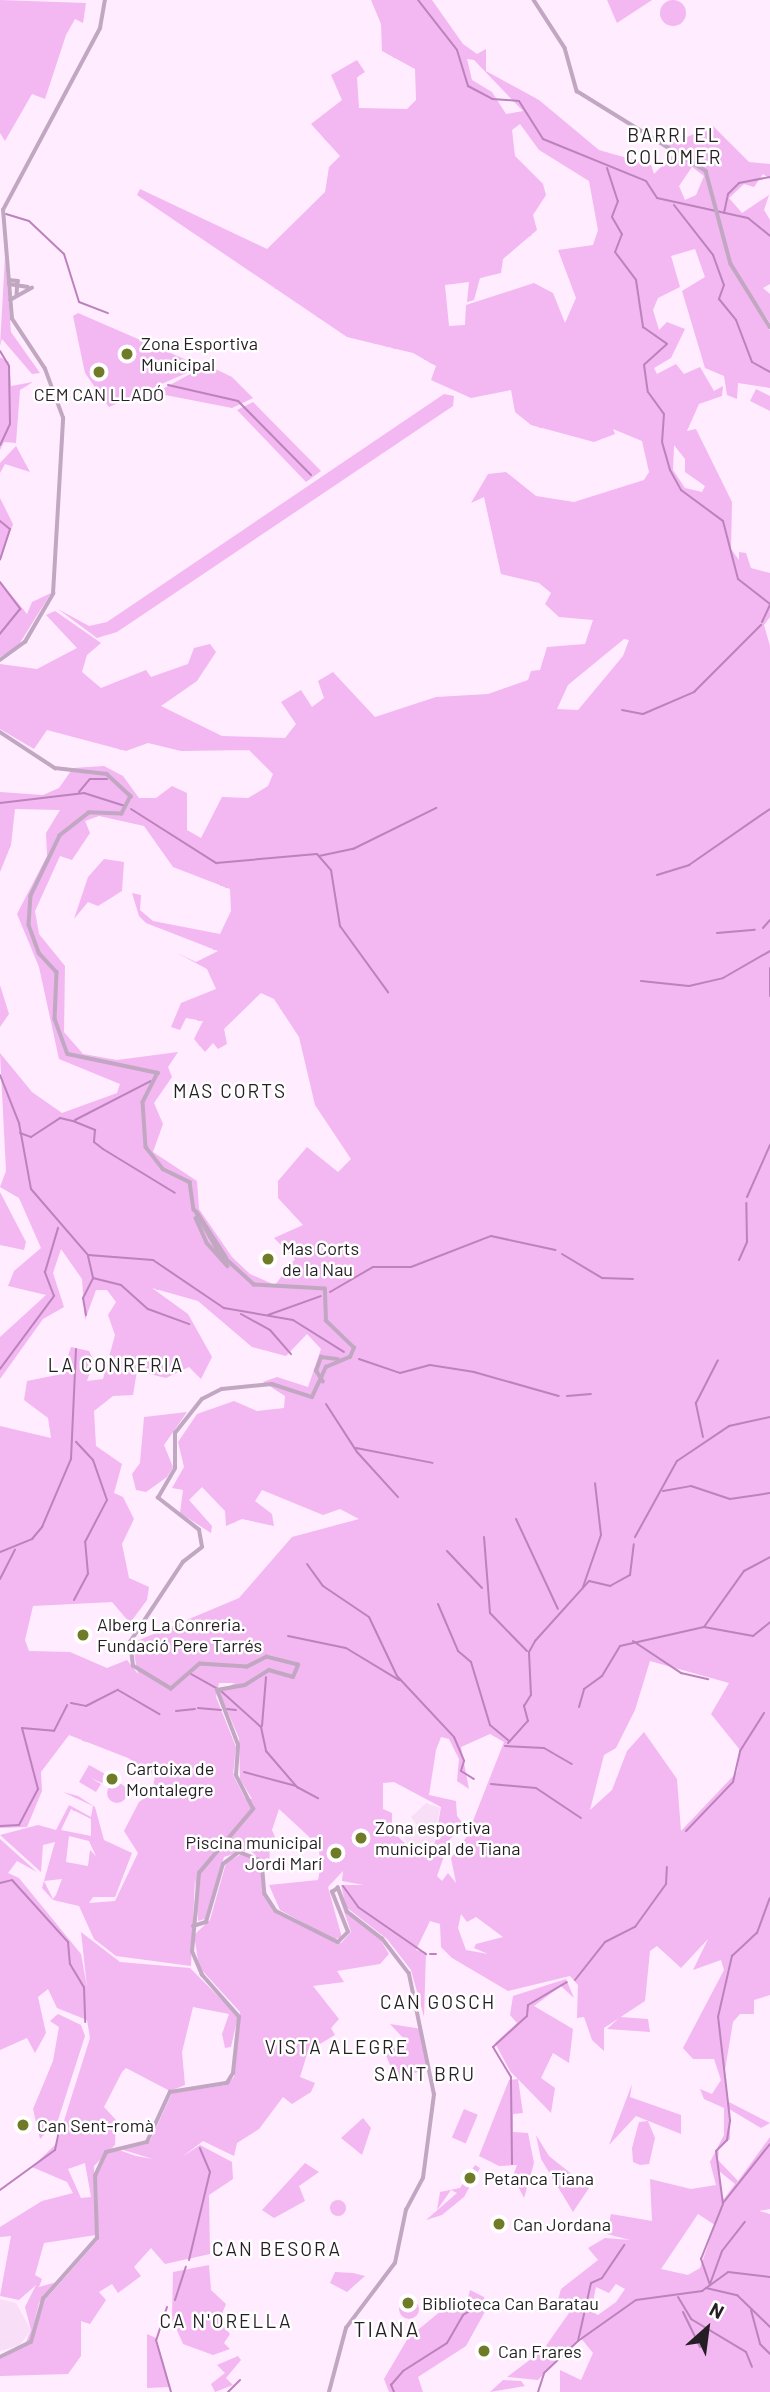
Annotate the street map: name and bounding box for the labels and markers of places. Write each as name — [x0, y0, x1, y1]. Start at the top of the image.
place label: Zona Esportiva Municipal — [141, 333, 258, 376]
marker: Zona Esportiva Municipal — [119, 346, 135, 362]
marker: CEM CAN LLADÓ — [91, 364, 107, 380]
place label: CEM CAN LLADÓ — [34, 383, 164, 405]
place label: Mas Corts de la Nau — [282, 1238, 359, 1280]
marker: Mas Corts de la Nau — [260, 1251, 276, 1267]
place label: Alberg La Conreria. Fundació Pere Tarrés — [97, 1614, 262, 1656]
marker: Alberg La Conreria. Fundació Pere Tarrés — [75, 1627, 91, 1643]
place label: Cartoixa de Montalegre — [126, 1758, 214, 1800]
marker: Cartoixa de Montalegre — [104, 1771, 120, 1787]
place label: Zona esportiva municipal de Tiana — [375, 1817, 520, 1860]
marker: Zona esportiva municipal de Tiana — [353, 1830, 369, 1846]
place label: Piscina municipal Jordi Marí — [186, 1832, 322, 1874]
marker: Piscina municipal Jordi Marí — [328, 1845, 344, 1861]
place label: Can Sent-romà — [37, 2114, 154, 2136]
marker: Can Sent-romà — [15, 2117, 31, 2133]
place label: Petanca Tiana — [484, 2167, 594, 2189]
marker: Petanca Tiana — [462, 2170, 478, 2186]
place label: Can Jordana — [513, 2213, 611, 2235]
marker: Can Jordana — [491, 2216, 507, 2232]
place label: Biblioteca Can Baratau — [422, 2292, 599, 2314]
marker: Biblioteca Can Baratau — [400, 2295, 416, 2311]
place label: Can Frares — [498, 2340, 582, 2362]
marker: Can Frares — [476, 2343, 492, 2359]

